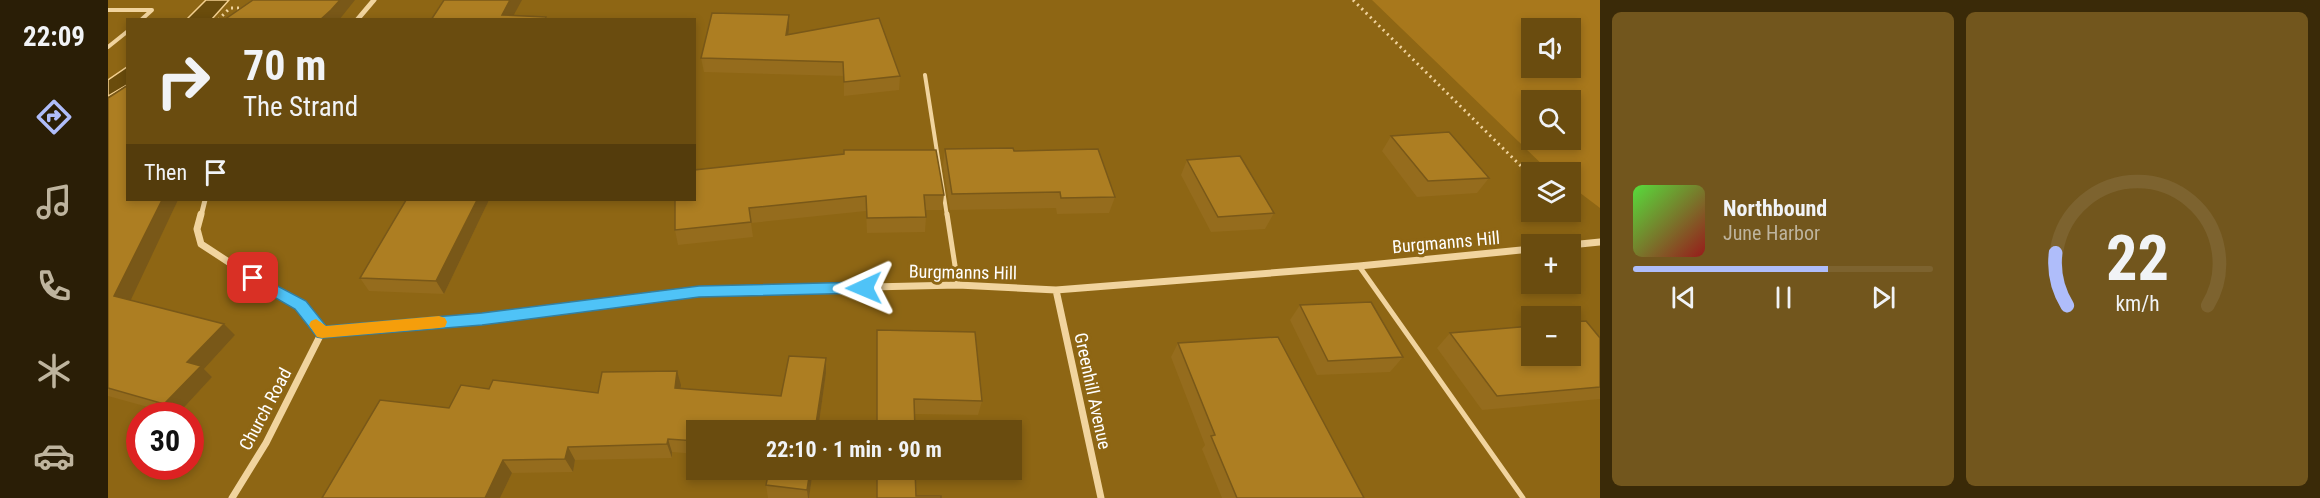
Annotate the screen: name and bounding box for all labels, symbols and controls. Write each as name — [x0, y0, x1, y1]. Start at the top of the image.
map controls — [1521, 18, 1581, 366]
button: sound — [1521, 18, 1581, 78]
text: 22:09 — [23, 21, 85, 53]
text: 70 m — [243, 41, 326, 90]
icon: right — [144, 42, 222, 120]
button: search — [1521, 90, 1581, 150]
text: The Strand — [243, 91, 358, 123]
icon: directions — [33, 96, 75, 138]
icon: arrive — [199, 156, 232, 189]
text: Then — [144, 160, 187, 185]
button: layers — [1521, 162, 1581, 222]
icon: music — [33, 181, 75, 223]
text: Northbound — [1723, 196, 1827, 221]
text: June Harbor — [1723, 221, 1820, 245]
text: 22 — [2105, 222, 2169, 295]
street label: Burgmanns Hill — [1391, 227, 1501, 257]
button: + — [1521, 234, 1581, 294]
pin — [227, 252, 278, 303]
position arrow — [832, 256, 896, 320]
icon: arrive — [236, 261, 269, 294]
street label: Burgmanns Hill — [909, 261, 1017, 283]
icon: phone — [33, 265, 75, 307]
icon: previous — [1667, 281, 1700, 314]
icon: pause — [1767, 281, 1800, 314]
icon: next — [1867, 281, 1900, 314]
text: km/h — [2115, 291, 2159, 316]
button: − — [1521, 306, 1581, 366]
street label: Greenhill Avenue — [1070, 331, 1116, 451]
icon: climate — [33, 350, 75, 392]
street label: Church Road — [235, 364, 295, 454]
speed limit sign: 30 — [126, 402, 204, 480]
icon: car — [33, 435, 75, 477]
text: 22:10 · 1 min · 90 m — [766, 437, 942, 462]

